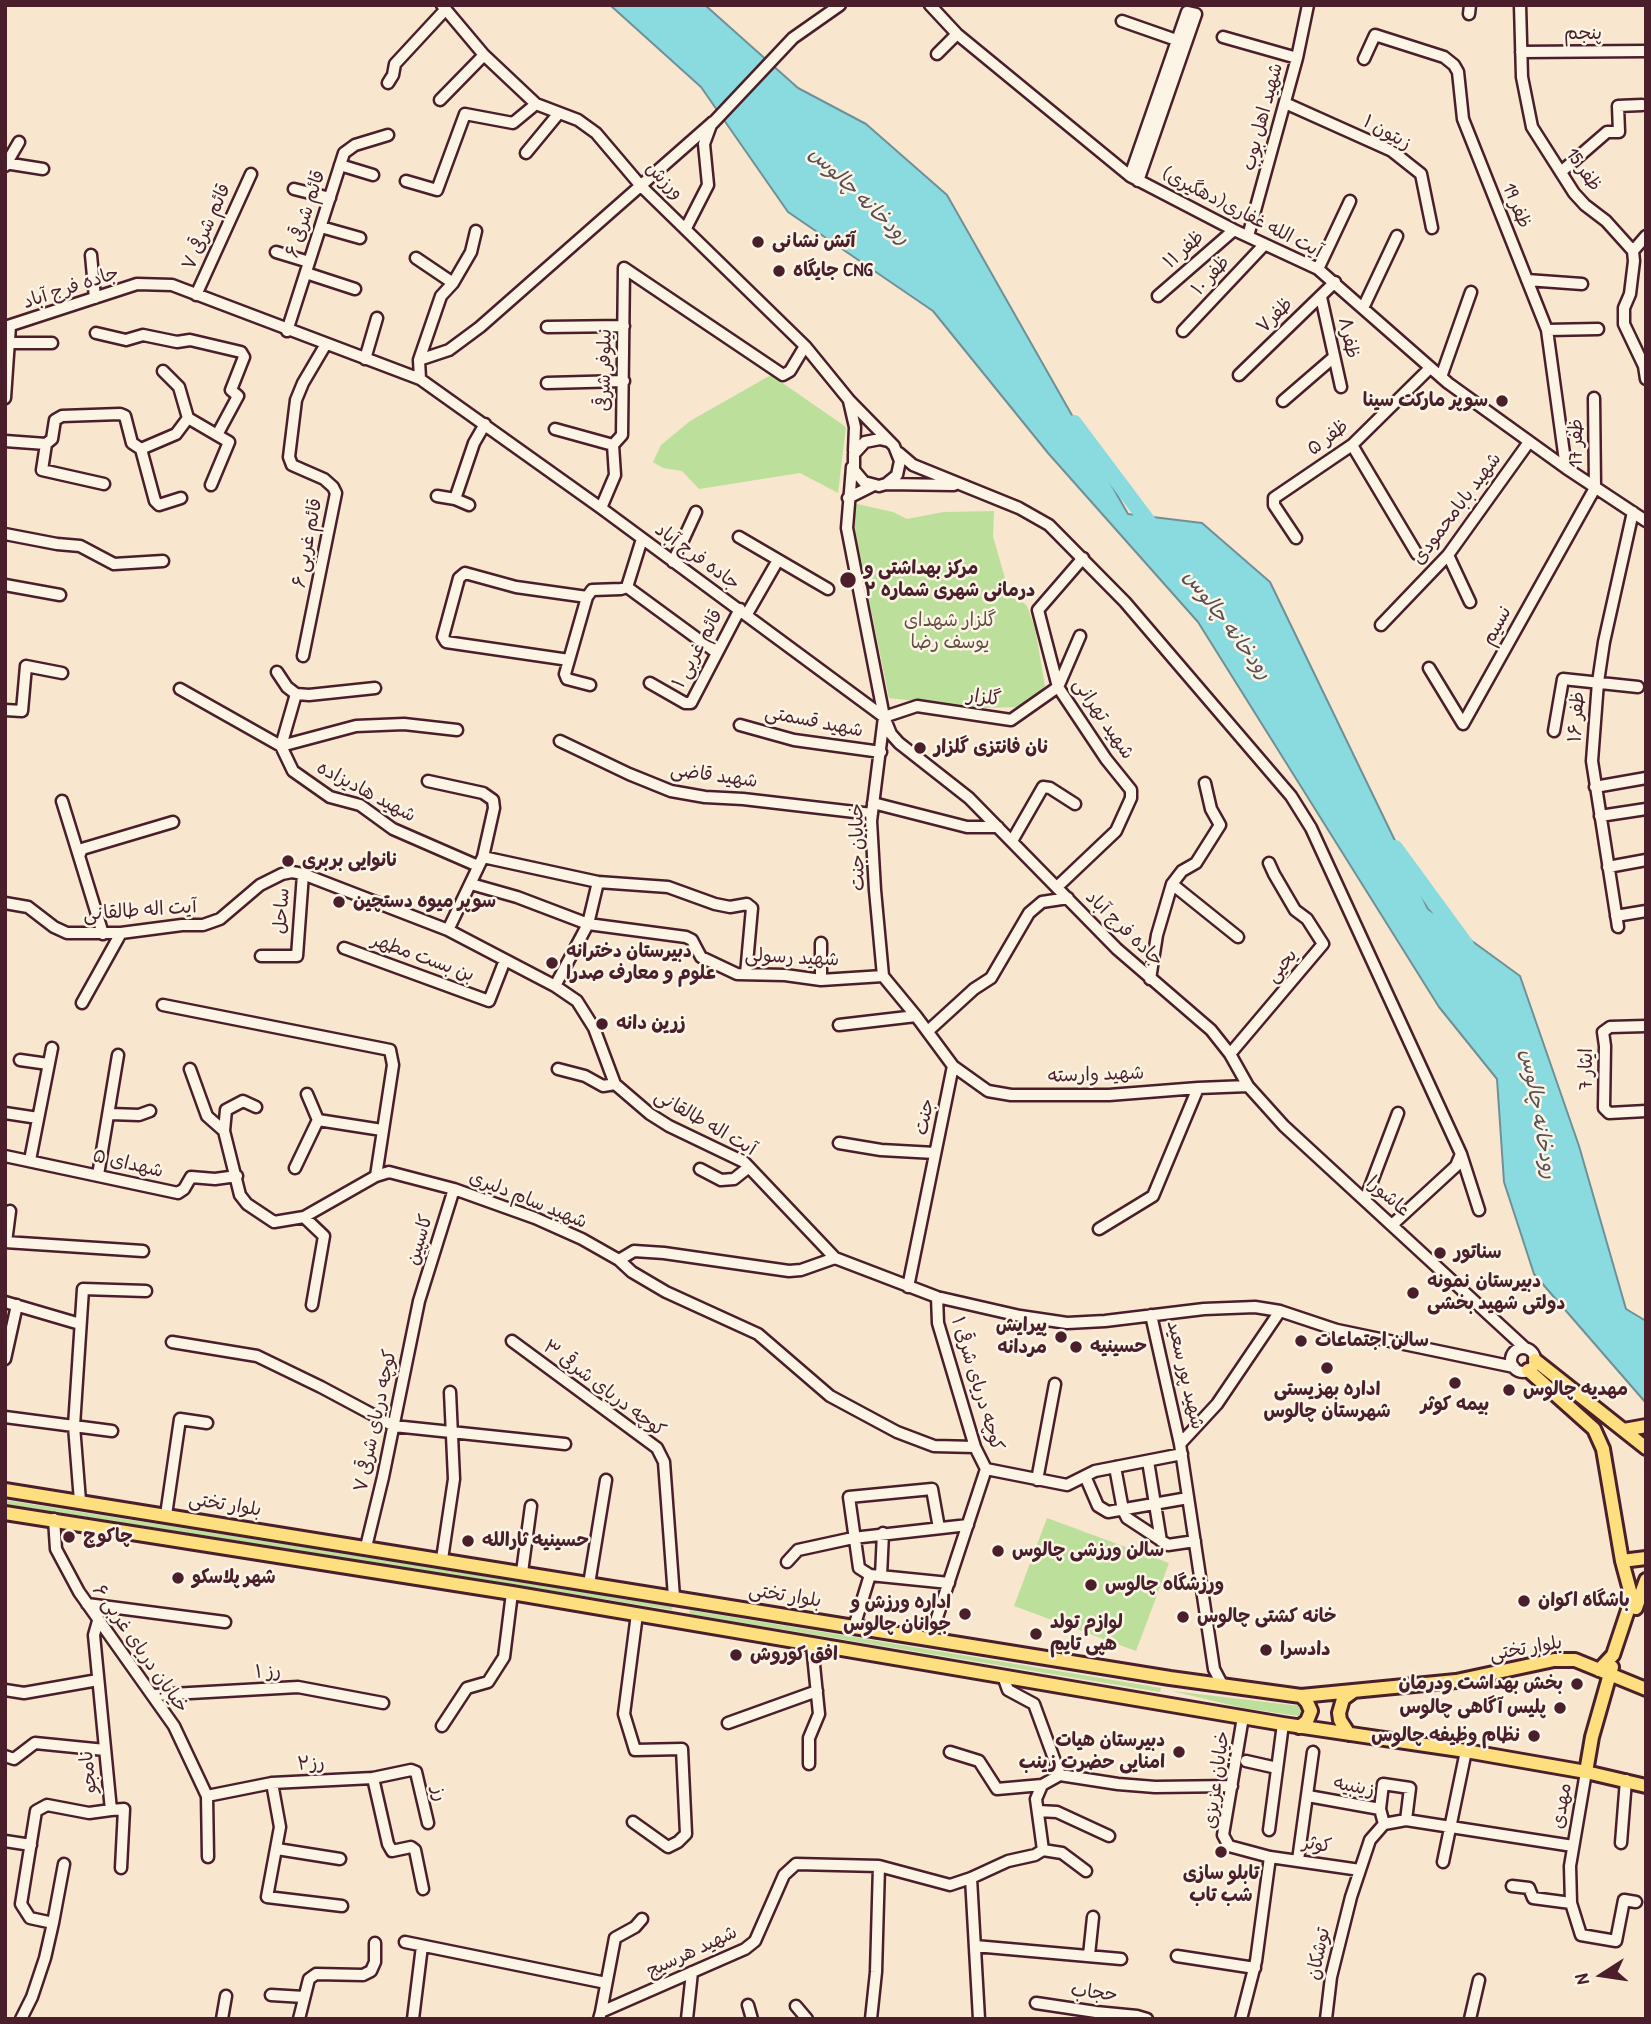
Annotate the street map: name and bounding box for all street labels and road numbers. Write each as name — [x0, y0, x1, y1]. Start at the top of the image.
street label: پنجم — [1564, 23, 1602, 45]
street label: شهید اهل بوب — [1238, 61, 1288, 173]
street label: زیتون ۱ — [1359, 110, 1415, 156]
street label: ظفر 15 — [1560, 144, 1606, 196]
street label: ورزش — [640, 157, 688, 205]
street label: آیت الله غفاری(دهگیری) — [1158, 163, 1326, 263]
street label: قائم شرقی ۶ — [281, 167, 331, 261]
street label: قائم شرقی ۷ — [178, 180, 236, 274]
street label: ظفر 19 — [1497, 180, 1535, 232]
street label: ظفر ۱۱ — [1159, 226, 1209, 274]
street label: ظفر ۱۰ — [1187, 252, 1235, 300]
street label: جاده فرج آباد — [20, 262, 122, 314]
street label: ظفر۷ — [1252, 293, 1298, 339]
street label: ظفر۸ — [1333, 315, 1363, 361]
street label: نیلوفر شرقی — [593, 328, 617, 412]
street label: ظفر ۵ — [1303, 415, 1353, 461]
street label: ظفر 17 — [1566, 419, 1588, 467]
street label: شهید بابامحمودی — [1407, 448, 1507, 570]
street label: قائم غربی ۶ — [288, 496, 328, 590]
street label: جاده فرج آباد — [650, 519, 744, 595]
street label: نسیم — [1477, 602, 1517, 650]
street label: قائم غربی ۱ — [668, 606, 728, 692]
street label: شهید تهرانی — [1067, 674, 1139, 764]
street label: گلزار — [966, 684, 1002, 712]
street label: ظفر ۱۶ — [1564, 691, 1590, 743]
street label: شهید قسمتی — [763, 701, 865, 743]
street label: شهید هادیزاده — [313, 756, 419, 828]
street label: شهید قاضی — [669, 759, 759, 793]
street label: خیابان جنت — [846, 803, 870, 891]
street label: جاده فرج آباد — [1080, 886, 1168, 972]
street label: ساحل — [269, 887, 295, 935]
street label: آیت اله طالقانی — [82, 896, 198, 926]
street label: بن بست مطهر — [369, 929, 477, 987]
street label: شهید رسولی — [744, 944, 840, 972]
street label: یحیی — [1261, 945, 1303, 987]
street label: ایثار 7 — [1576, 1048, 1598, 1090]
street label: شهید وارسته — [1047, 1062, 1145, 1088]
street label: آیت اله طالقانی — [650, 1085, 760, 1161]
street label: جنت — [910, 1097, 940, 1137]
street label: شهدای ۵ — [90, 1145, 166, 1183]
street label: شهید سام دلیری — [466, 1166, 590, 1234]
street label: عاشورا — [1361, 1172, 1415, 1222]
street label: کاسپين — [401, 1212, 439, 1268]
street label: کوچه دریای شرقی ۱ — [946, 1314, 1008, 1454]
street label: شهید پور سعید — [1161, 1318, 1209, 1432]
street label: کوچه دریای شرقی ۳ — [538, 1336, 670, 1442]
street label: کوچه دریای شرقی ۷ — [350, 1348, 402, 1494]
street label: بلوار تختی — [187, 1488, 263, 1522]
street label: بلوار تختی — [747, 1579, 823, 1613]
street label: خیابان دریای غربی ۶ — [87, 1580, 193, 1718]
street label: بلوار تختی — [1488, 1631, 1564, 1667]
street label: رز ۱ — [255, 1660, 281, 1684]
street label: خیابان عزیزی — [1199, 1730, 1235, 1830]
street label: نامجو — [75, 1750, 103, 1794]
street label: رز۲ — [297, 1752, 325, 1776]
street label: زینبیه — [1332, 1772, 1376, 1802]
street label: مهدی — [1547, 1781, 1577, 1831]
street label: رز — [426, 1784, 452, 1804]
street label: کوثر — [1301, 1831, 1333, 1859]
street label: شهید هرسیج — [643, 1921, 741, 1983]
street label: توشکان — [1302, 1926, 1336, 1982]
street label: حجاب — [1069, 1979, 1119, 2007]

